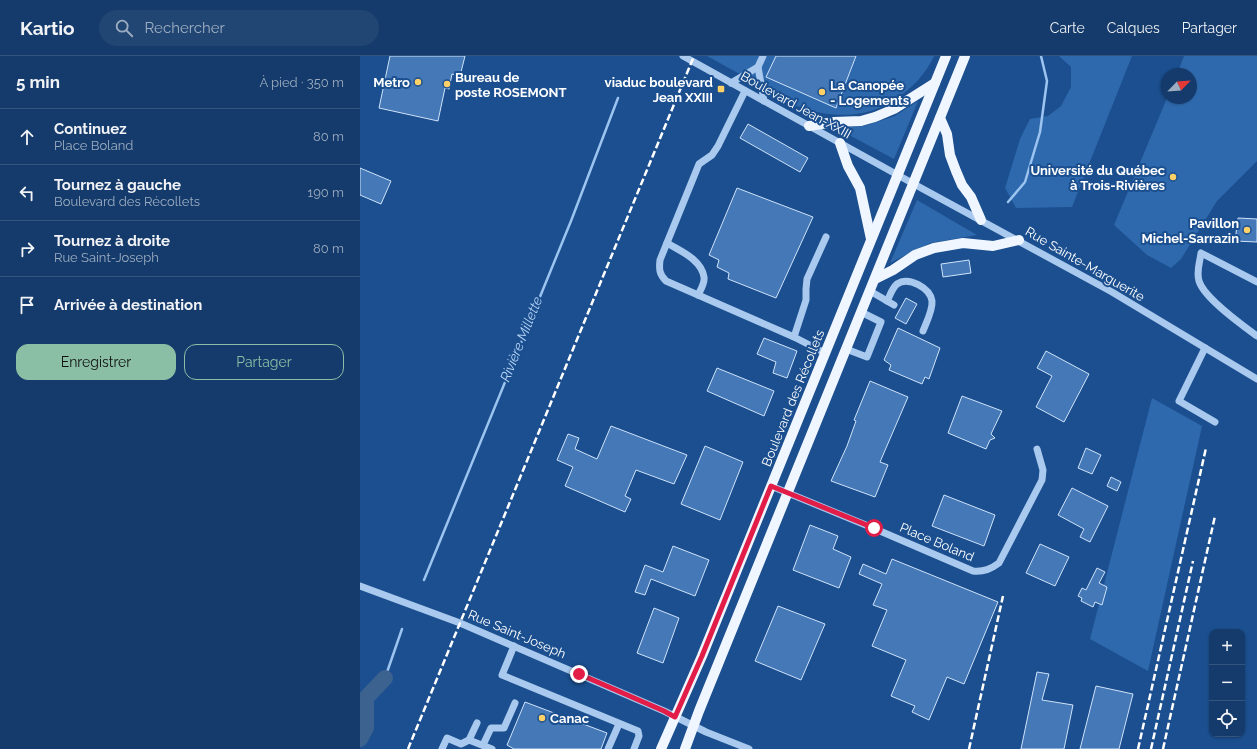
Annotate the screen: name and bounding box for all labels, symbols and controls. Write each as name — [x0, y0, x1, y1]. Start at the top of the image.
search box — [99, 10, 379, 46]
text: Kartio — [20, 17, 75, 39]
icon: search — [113, 17, 135, 39]
text: Rechercher — [145, 19, 225, 37]
text: Carte — [1050, 20, 1085, 36]
text: Calques — [1107, 20, 1160, 36]
text: Partager — [1182, 20, 1237, 36]
street label: Boulevard Jean-XXIII — [738, 68, 854, 142]
north arrow — [1161, 68, 1197, 104]
place label: Bureau de poste ROSEMONT — [455, 70, 567, 100]
text: 5 min — [16, 72, 60, 92]
text: À pied · 350 m — [259, 75, 344, 90]
place label: Metro — [373, 75, 410, 90]
place label: viaduc boulevard Jean XXIII — [605, 75, 713, 105]
marker: Metro — [413, 77, 423, 87]
place label: La Canopée - Logements — [830, 78, 910, 108]
marker: Bureau de poste ROSEMONT — [442, 79, 452, 89]
marker: viaduc boulevard Jean XXIII — [716, 84, 726, 94]
marker: La Canopée - Logements — [817, 87, 827, 97]
text: Continuez — [54, 120, 127, 138]
icon: ahead — [16, 126, 38, 148]
text: 80 m — [313, 129, 344, 144]
text: Place Boland — [54, 138, 133, 153]
place label: Université du Québec à Trois-Rivières — [1030, 163, 1166, 193]
marker: Université du Québec à Trois-Rivières — [1168, 172, 1178, 182]
text: Tournez à gauche — [54, 176, 181, 194]
icon: left — [16, 182, 38, 204]
text: 190 m — [308, 185, 344, 200]
text: Boulevard des Récollets — [54, 194, 200, 209]
place label: Pavillon Michel-Sarrazin — [1142, 216, 1239, 246]
street label: Rue Sainte-Marguerite — [1023, 224, 1148, 304]
marker: Pavillon Michel-Sarrazin — [1242, 225, 1252, 235]
text: Tournez à droite — [54, 232, 170, 250]
icon: right — [16, 238, 38, 260]
text: 80 m — [313, 241, 344, 256]
text: Rue Saint-Joseph — [54, 250, 159, 265]
icon: arrive — [16, 294, 38, 316]
water label: Rivière Millette — [497, 294, 546, 384]
text: Arrivée à destination — [54, 296, 202, 314]
street label: Boulevard des Récollets — [759, 327, 827, 469]
button: Enregistrer — [16, 344, 176, 380]
button: Partager — [184, 344, 344, 380]
route start — [865, 519, 883, 537]
street label: Place Boland — [898, 520, 976, 564]
street label: Rue Saint-Joseph — [466, 607, 568, 661]
map controls — [1209, 629, 1245, 737]
button: + — [1209, 629, 1245, 665]
route end — [570, 665, 588, 683]
button: − — [1209, 665, 1245, 701]
button: locate — [1209, 701, 1245, 737]
place label: Canac — [550, 711, 590, 726]
marker: Canac — [537, 713, 547, 723]

